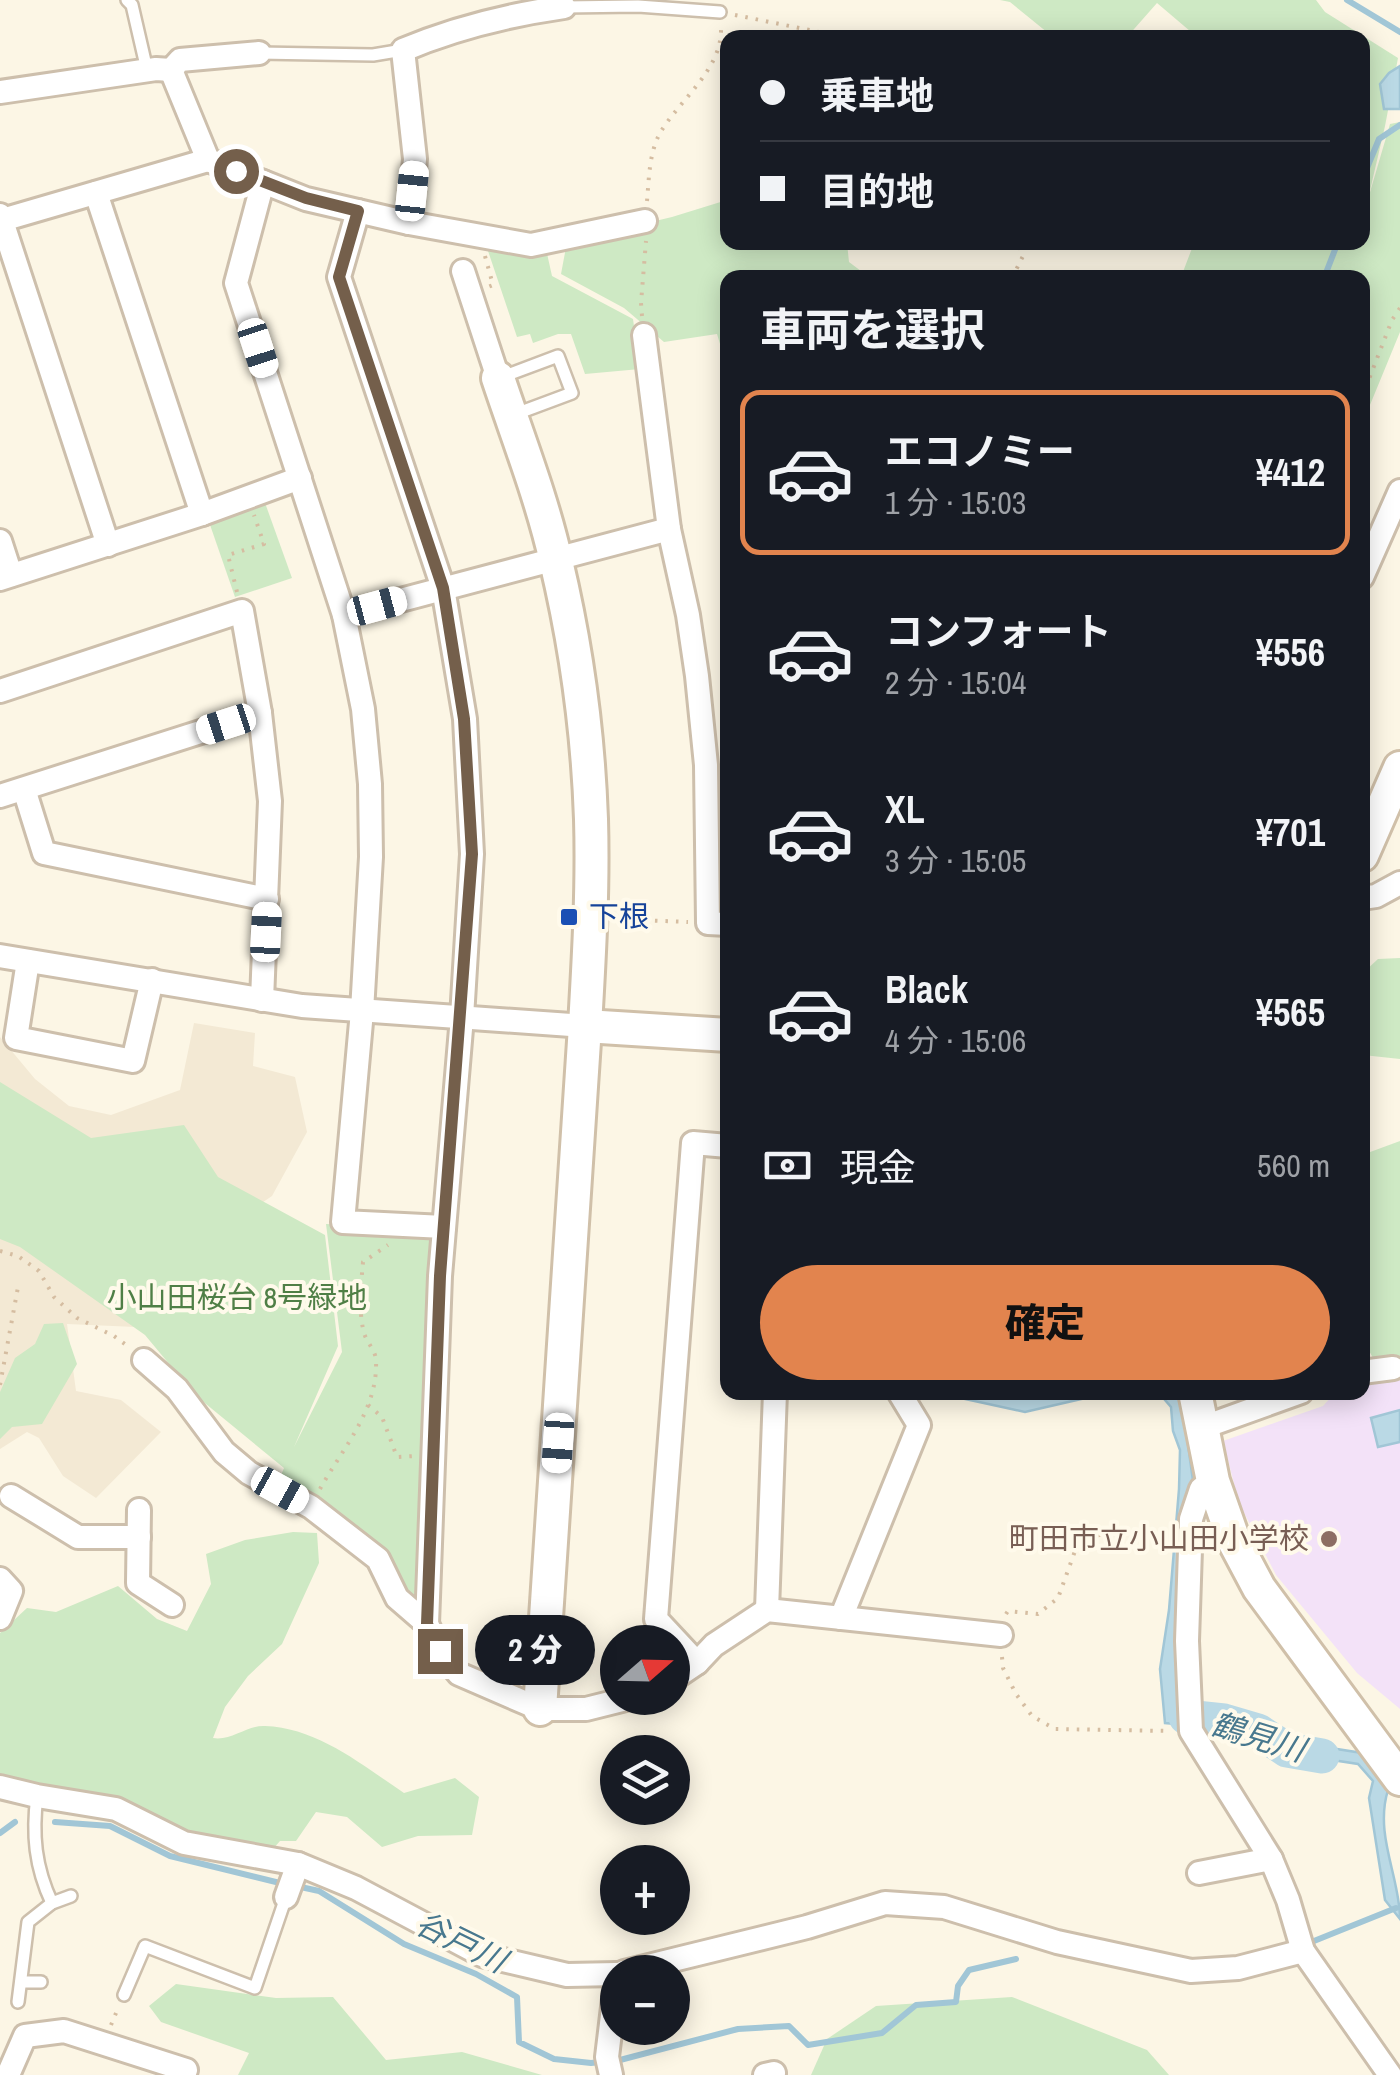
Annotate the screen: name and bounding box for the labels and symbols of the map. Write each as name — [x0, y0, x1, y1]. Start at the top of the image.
route start — [214, 149, 259, 194]
car — [394, 160, 430, 222]
car — [234, 315, 282, 381]
car — [344, 584, 410, 628]
car — [193, 700, 259, 748]
place label: 下根 — [589, 896, 649, 936]
car — [249, 901, 283, 963]
marker: 下根 — [558, 906, 580, 928]
park label: 小山田桜台 8号緑地 — [107, 1277, 367, 1317]
car — [541, 1412, 575, 1474]
car — [246, 1462, 314, 1518]
place label: 町田市立小山田小学校 — [1009, 1518, 1309, 1558]
marker: 町田市立小山田小学校 — [1318, 1528, 1340, 1550]
callout: 2 分 — [475, 1616, 595, 1686]
north arrow — [600, 1625, 690, 1715]
route end — [418, 1629, 463, 1674]
water label: 鶴見川 — [1206, 1702, 1313, 1772]
water label: 谷戸川 — [409, 1901, 516, 1983]

